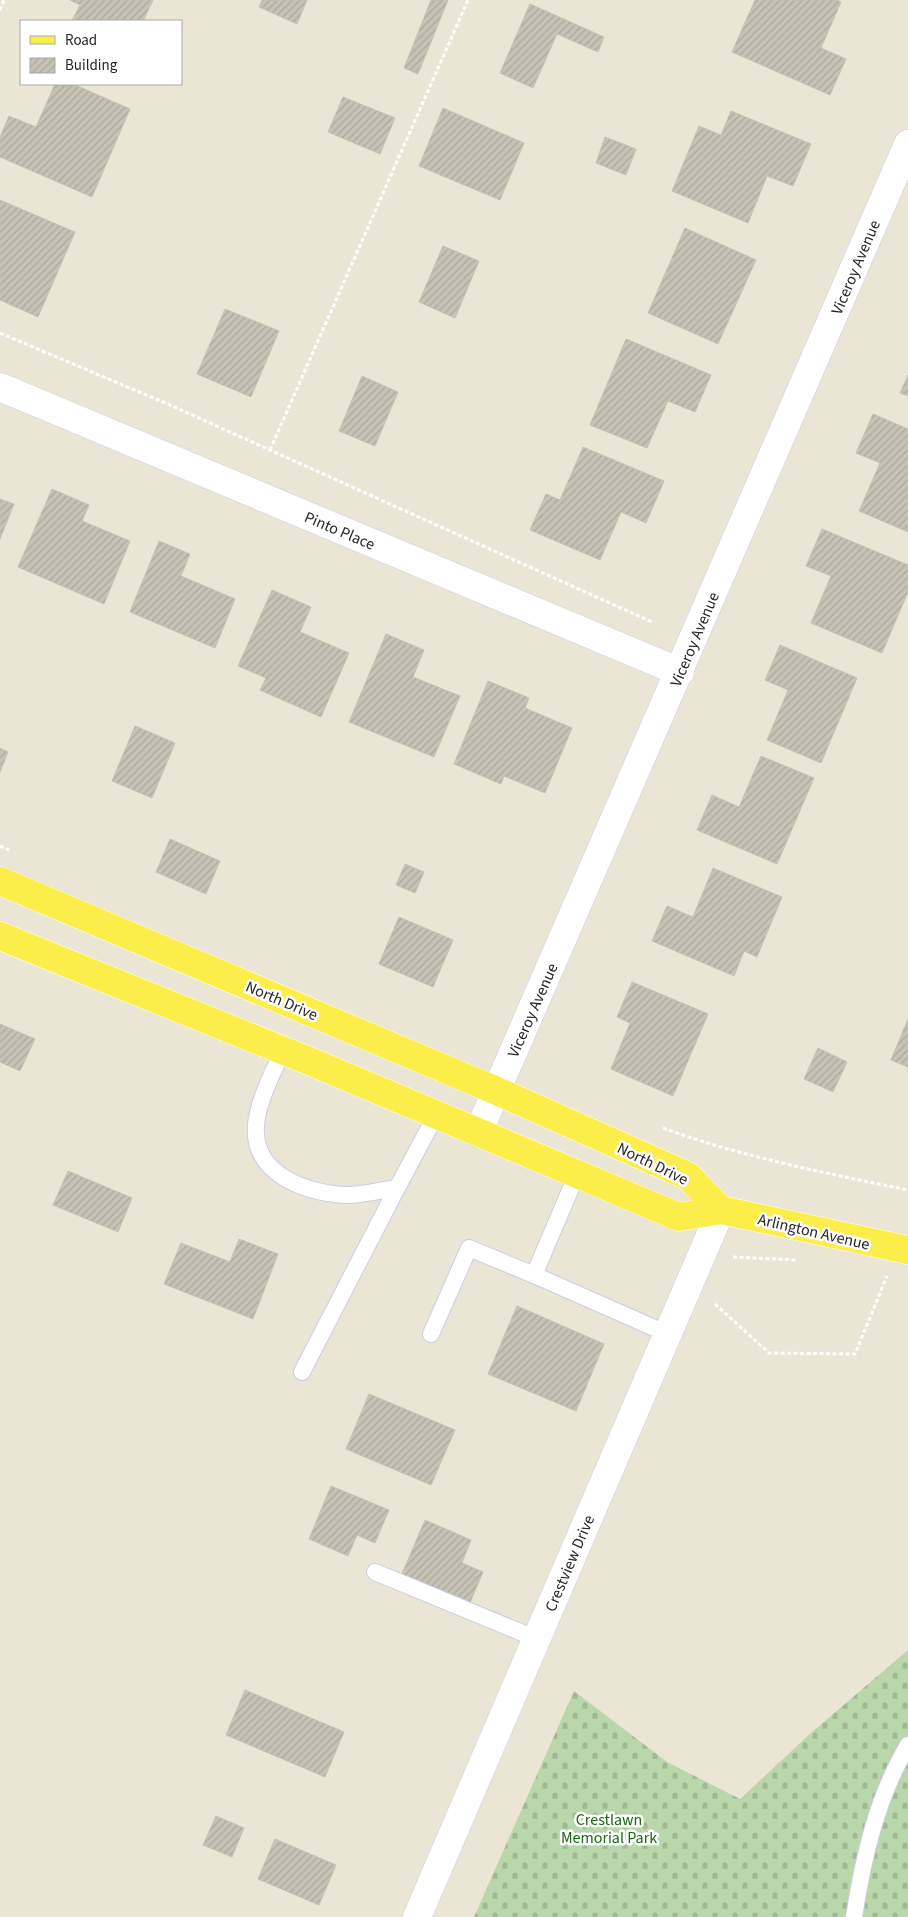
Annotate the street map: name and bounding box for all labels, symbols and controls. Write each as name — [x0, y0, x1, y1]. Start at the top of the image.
legend — [20, 20, 182, 85]
text: Road — [65, 30, 97, 51]
text: Building — [65, 55, 118, 76]
street label: Viceroy Avenue — [826, 217, 886, 318]
street label: Pinto Place — [301, 506, 378, 556]
street label: Viceroy Avenue — [665, 589, 725, 690]
street label: Viceroy Avenue — [502, 960, 564, 1061]
street label: North Drive — [242, 976, 321, 1026]
street label: North Drive — [613, 1137, 692, 1191]
street label: Arlington Avenue — [756, 1208, 872, 1256]
street label: Crestview Drive — [540, 1512, 600, 1615]
park label: Crestlawn Memorial Park — [561, 1809, 657, 1849]

